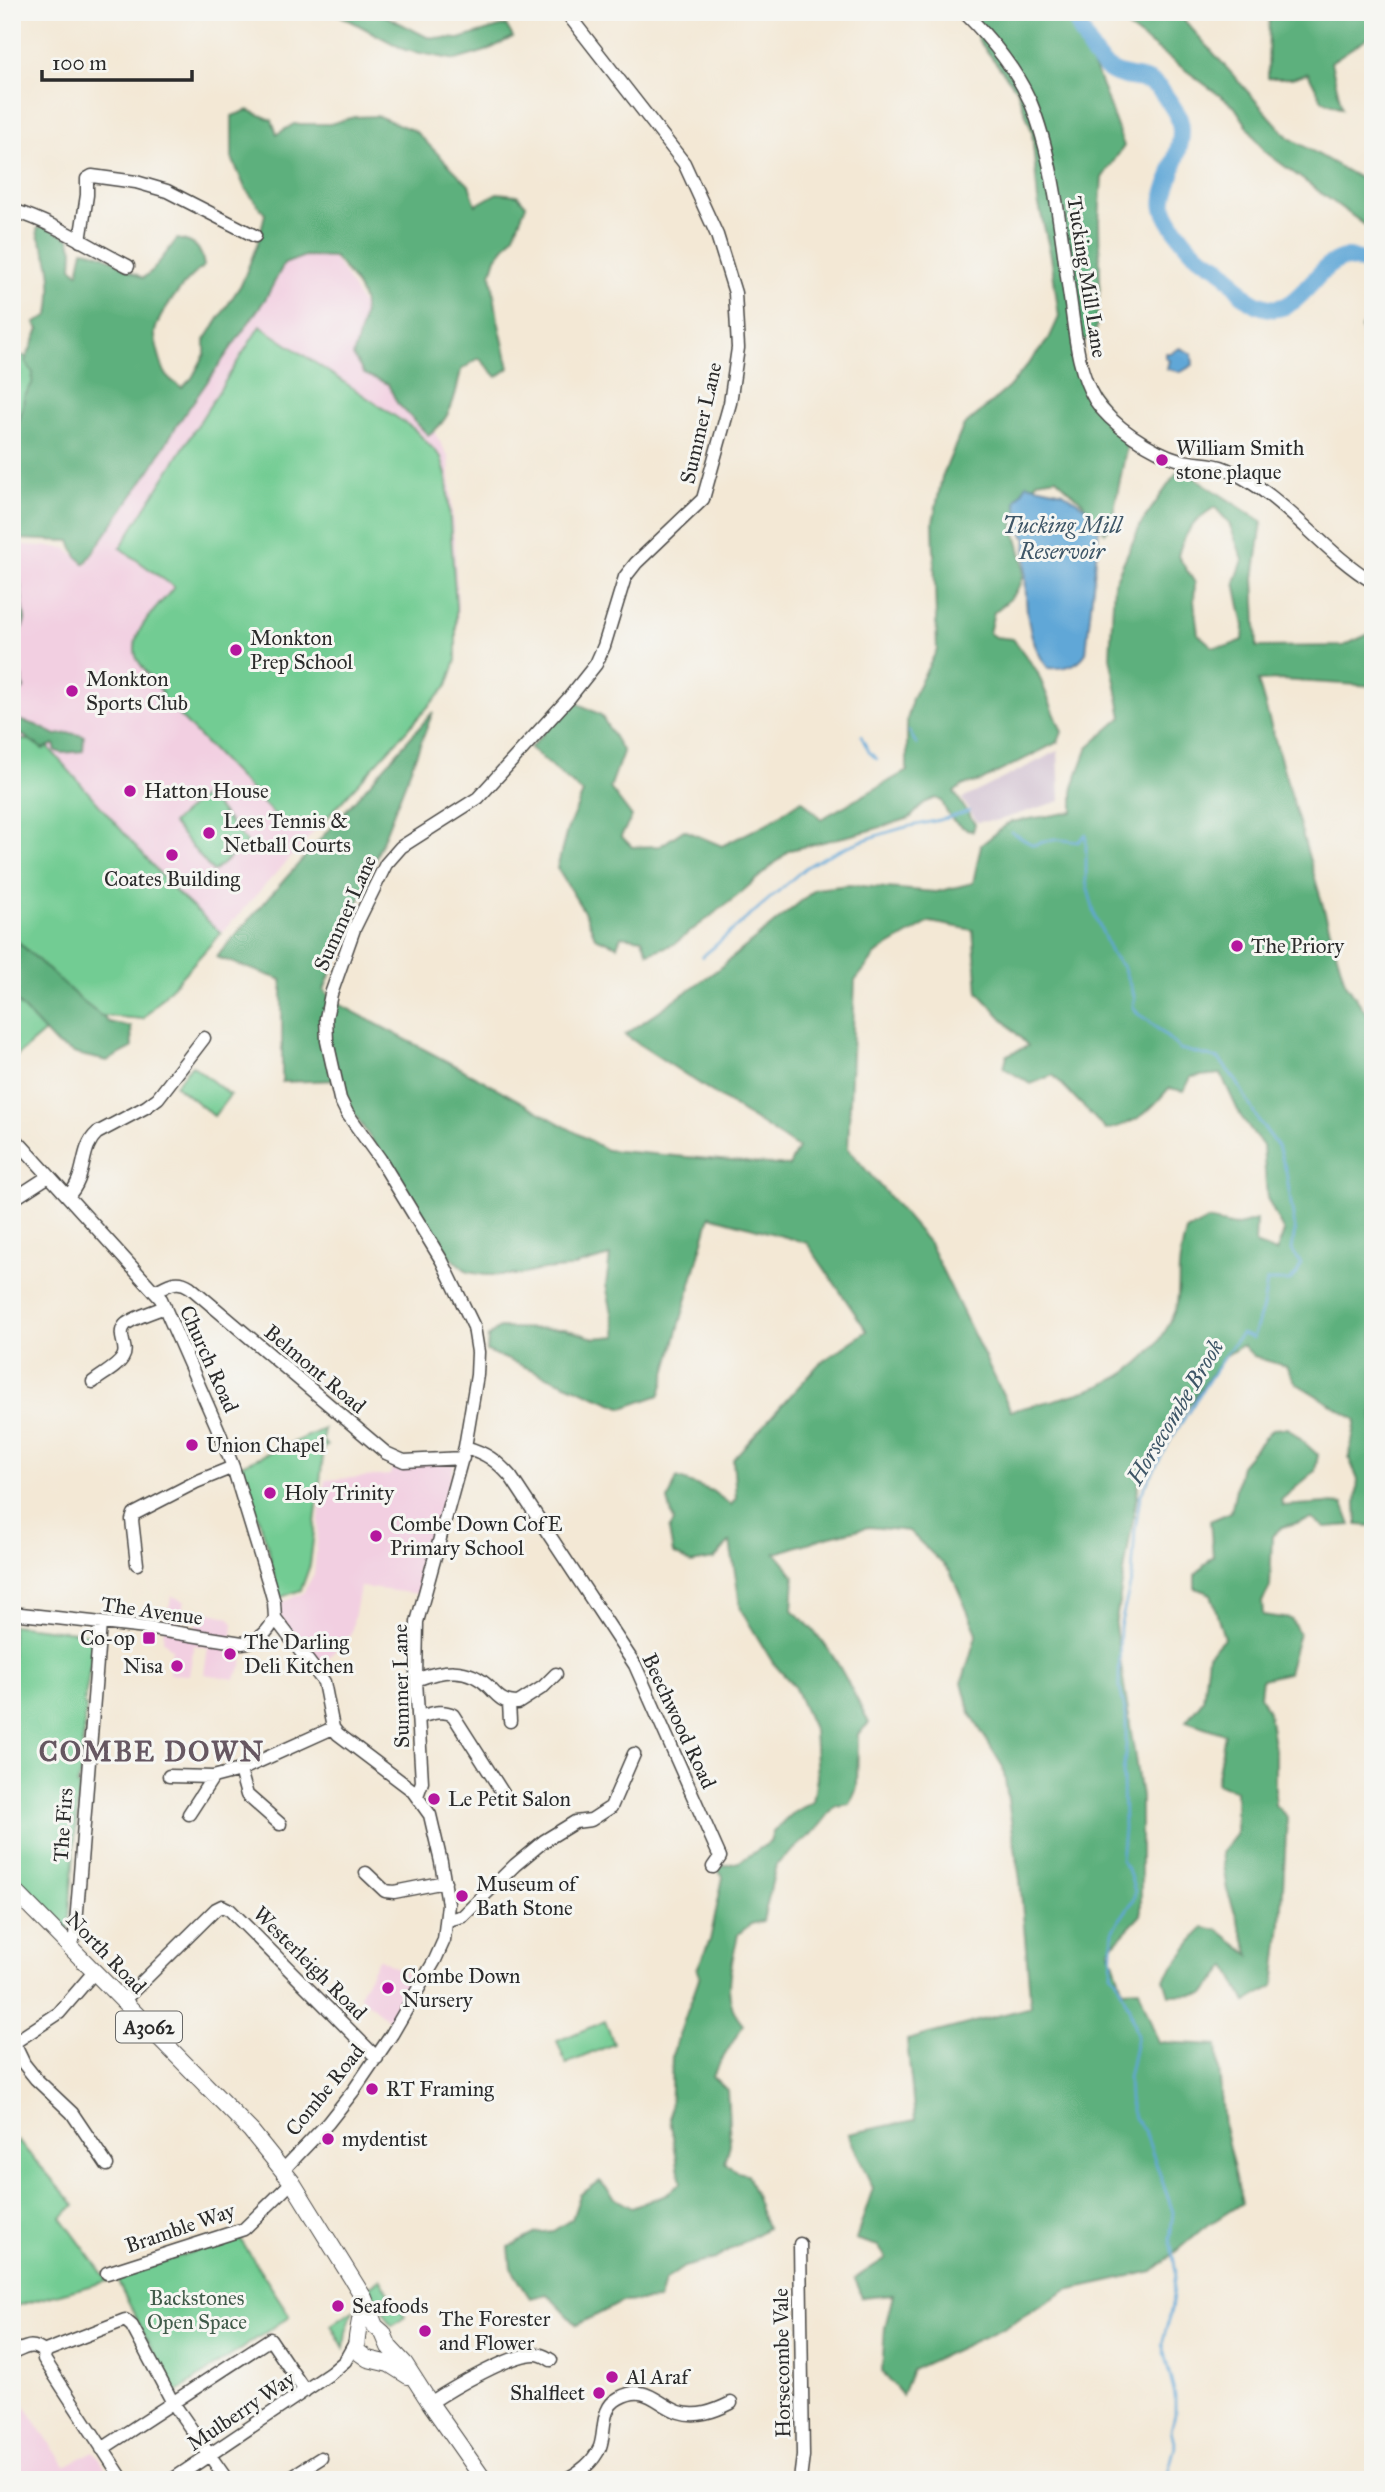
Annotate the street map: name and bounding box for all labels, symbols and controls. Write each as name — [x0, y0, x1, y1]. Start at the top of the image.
scale bar — [42, 38, 192, 82]
text: 100 m — [52, 50, 107, 76]
street label: Tucking Mill Lane — [1061, 194, 1113, 360]
street label: Summer Lane — [674, 359, 728, 486]
place label: William Smith stone plaque — [1176, 435, 1305, 485]
marker: William Smith stone plaque — [1154, 452, 1170, 468]
water label: Tucking Mill Reservoir — [1002, 511, 1124, 565]
place label: Monkton Prep School — [250, 625, 353, 675]
marker: Monkton Prep School — [228, 642, 244, 658]
place label: Monkton Sports Club — [86, 666, 188, 716]
marker: Monkton Sports Club — [64, 683, 80, 699]
place label: Hatton House — [144, 778, 269, 804]
marker: Hatton House — [122, 783, 138, 799]
place label: Lees Tennis & Netball Courts — [223, 808, 351, 858]
marker: Lees Tennis & Netball Courts — [201, 825, 217, 841]
marker: Coates Building — [164, 847, 180, 863]
street label: Summer Lane — [308, 851, 382, 975]
place label: Coates Building — [104, 866, 240, 892]
place label: The Priory — [1251, 933, 1345, 959]
marker: The Priory — [1229, 938, 1245, 954]
street label: Church Road — [174, 1301, 244, 1417]
street label: Belmont Road — [259, 1319, 371, 1419]
water label: Horsecombe Brook — [1120, 1334, 1229, 1491]
place label: Union Chapel — [206, 1432, 326, 1458]
marker: Union Chapel — [184, 1437, 200, 1453]
place label: Holy Trinity — [284, 1480, 395, 1506]
marker: Holy Trinity — [262, 1485, 278, 1501]
place label: Combe Down CofE Primary School — [390, 1511, 563, 1561]
marker: Combe Down CofE Primary School — [368, 1528, 384, 1544]
street label: The Avenue — [100, 1591, 205, 1631]
street label: Summer Lane — [387, 1623, 415, 1748]
place label: Co-op — [80, 1625, 135, 1651]
place label: The Darling Deli Kitchen — [244, 1629, 354, 1679]
marker: Co-op — [141, 1630, 157, 1646]
marker: The Darling Deli Kitchen — [222, 1646, 238, 1662]
street label: Beechwood Road — [636, 1649, 722, 1793]
place label: Nisa — [123, 1653, 163, 1679]
marker: Nisa — [169, 1658, 185, 1674]
district label: COMBE DOWN — [39, 1734, 265, 1769]
place label: Le Petit Salon — [448, 1786, 571, 1812]
street label: The Firs — [47, 1787, 79, 1863]
marker: Le Petit Salon — [426, 1791, 442, 1807]
place label: Museum of Bath Stone — [476, 1871, 579, 1921]
marker: Museum of Bath Stone — [454, 1888, 470, 1904]
street label: Westerleigh Road — [248, 1901, 373, 2026]
street label: North Road — [60, 1906, 152, 2000]
place label: Combe Down Nursery — [402, 1963, 520, 2013]
marker: Combe Down Nursery — [380, 1980, 396, 1996]
road number: A3062 — [116, 2011, 182, 2042]
street label: Combe Road — [280, 2038, 370, 2141]
place label: RT Framing — [386, 2076, 494, 2102]
marker: RT Framing — [364, 2081, 380, 2097]
place label: mydentist — [342, 2126, 428, 2152]
marker: mydentist — [320, 2131, 336, 2147]
street label: Bramble Way — [122, 2197, 239, 2259]
park label: Backstones Open Space — [147, 2285, 247, 2335]
street label: Horsecombe Vale — [768, 2288, 796, 2438]
place label: Seafoods — [352, 2293, 428, 2319]
marker: Seafoods — [330, 2298, 346, 2314]
place label: The Forester and Flower — [439, 2306, 551, 2356]
marker: The Forester and Flower — [417, 2323, 433, 2339]
place label: Al Araf — [625, 2364, 691, 2390]
street label: Mulberry Way — [182, 2365, 301, 2457]
marker: Al Araf — [604, 2369, 620, 2385]
place label: Shalfleet — [510, 2380, 586, 2406]
marker: Shalfleet — [591, 2385, 607, 2401]

